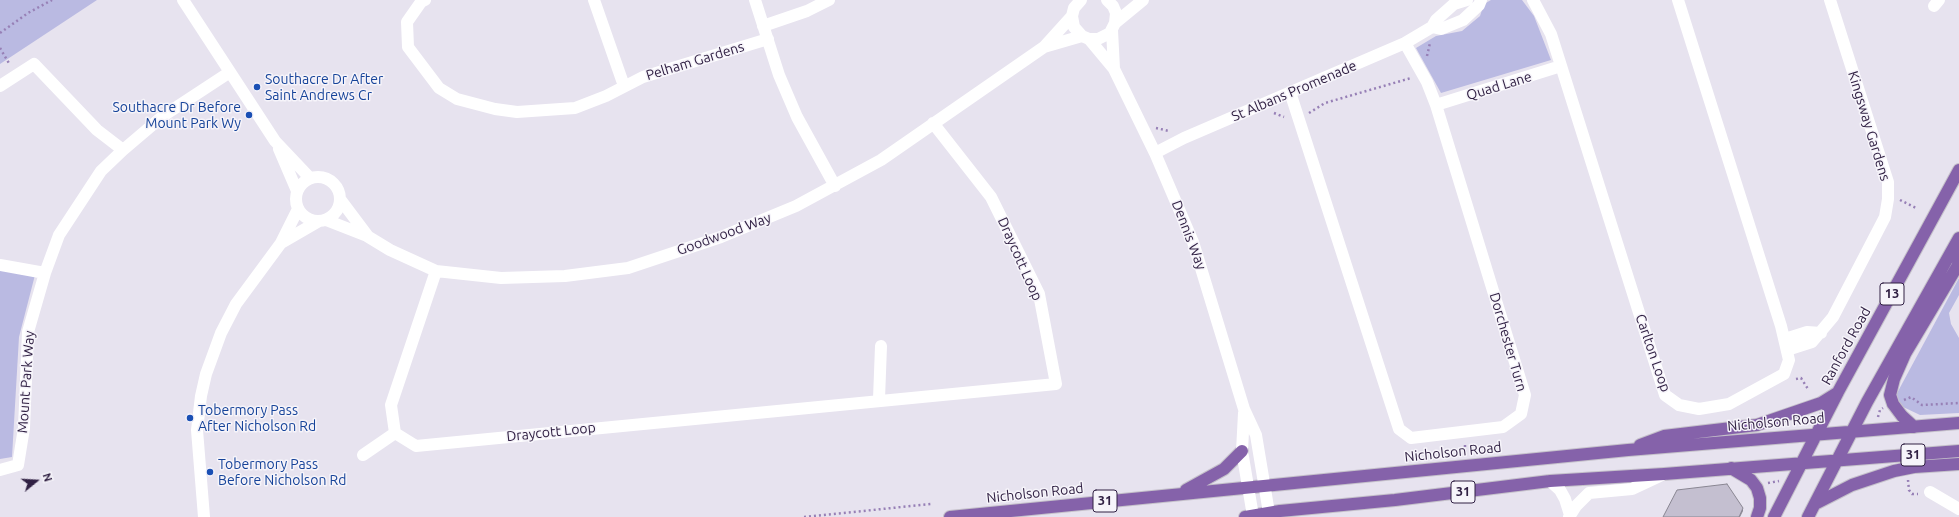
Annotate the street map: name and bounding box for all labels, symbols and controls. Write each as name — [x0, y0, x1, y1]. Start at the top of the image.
street label: Pelham Gardens — [644, 38, 746, 84]
street label: St Albans Promenade — [1229, 57, 1359, 125]
street label: Quad Lane — [1464, 68, 1534, 104]
street label: Kingsway Gardens — [1844, 69, 1894, 183]
place label: Southacre Dr After Saint Andrews Cr — [265, 71, 383, 104]
marker: Southacre Dr After Saint Andrews Cr — [252, 82, 262, 92]
place label: Southacre Dr Before Mount Park Wy — [113, 99, 241, 132]
marker: Southacre Dr Before Mount Park Wy — [244, 110, 254, 120]
street label: Dennis Way — [1168, 198, 1210, 272]
street label: Goodwood Way — [675, 209, 773, 259]
street label: Draycott Loop — [994, 215, 1046, 303]
road number: 13 — [1880, 283, 1904, 305]
street label: Dorchester Turn — [1486, 291, 1530, 393]
street label: Ranford Road — [1818, 304, 1874, 388]
street label: Carlton Loop — [1632, 312, 1674, 394]
street label: Mount Park Way — [14, 330, 38, 434]
place label: Tobermory Pass After Nicholson Rd — [198, 402, 316, 434]
street label: Nicholson Road — [1727, 409, 1825, 435]
marker: Tobermory Pass After Nicholson Rd — [185, 413, 195, 423]
street label: Draycott Loop — [506, 419, 596, 445]
street label: Nicholson Road — [1404, 439, 1502, 465]
road number: 31 — [1901, 444, 1925, 466]
place label: Tobermory Pass Before Nicholson Rd — [218, 456, 346, 488]
north arrow — [16, 461, 56, 501]
marker: Tobermory Pass Before Nicholson Rd — [205, 467, 215, 477]
text: N — [40, 472, 54, 483]
street label: Nicholson Road — [986, 480, 1084, 506]
road number: 31 — [1451, 481, 1475, 503]
road number: 31 — [1093, 490, 1117, 512]

